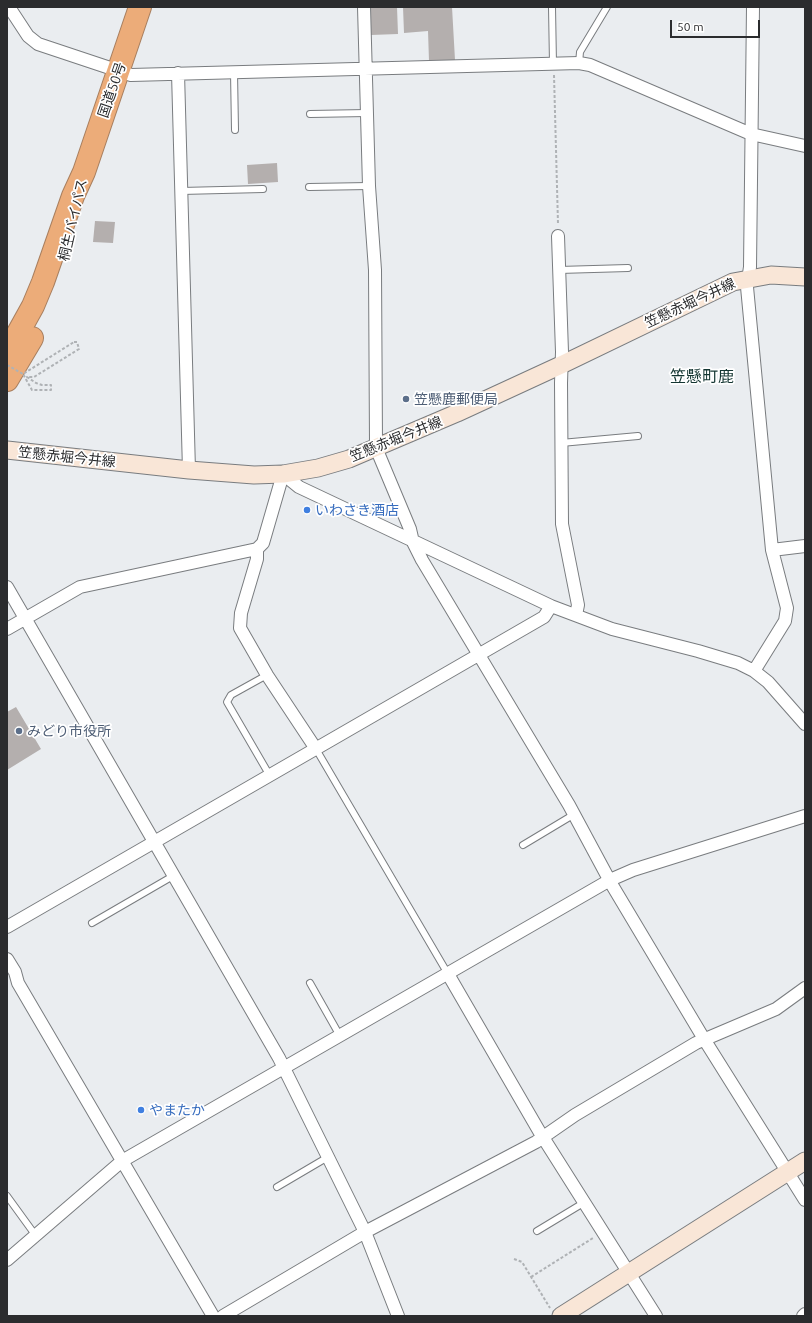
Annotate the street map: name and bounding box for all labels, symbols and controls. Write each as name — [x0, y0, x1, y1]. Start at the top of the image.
scale bar — [672, 12, 762, 38]
text: 50 m — [677, 20, 704, 33]
street label: 国道50号 — [95, 60, 129, 120]
street label: 桐生バイパス — [55, 177, 91, 263]
street label: 笠懸赤堀今井線 — [642, 275, 738, 331]
district label: 笠懸町鹿 — [670, 367, 734, 387]
place label: 笠懸鹿郵便局 — [414, 391, 498, 407]
marker: 笠懸鹿郵便局 — [401, 394, 411, 404]
street label: 笠懸赤堀今井線 — [347, 413, 445, 465]
street label: 笠懸赤堀今井線 — [17, 444, 117, 470]
place label: いわさき酒店 — [315, 502, 399, 518]
marker: いわさき酒店 — [302, 505, 312, 515]
place label: みどり市役所 — [27, 723, 111, 739]
marker: みどり市役所 — [14, 726, 24, 736]
place label: やまたか — [149, 1102, 205, 1118]
marker: やまたか — [136, 1105, 146, 1115]

